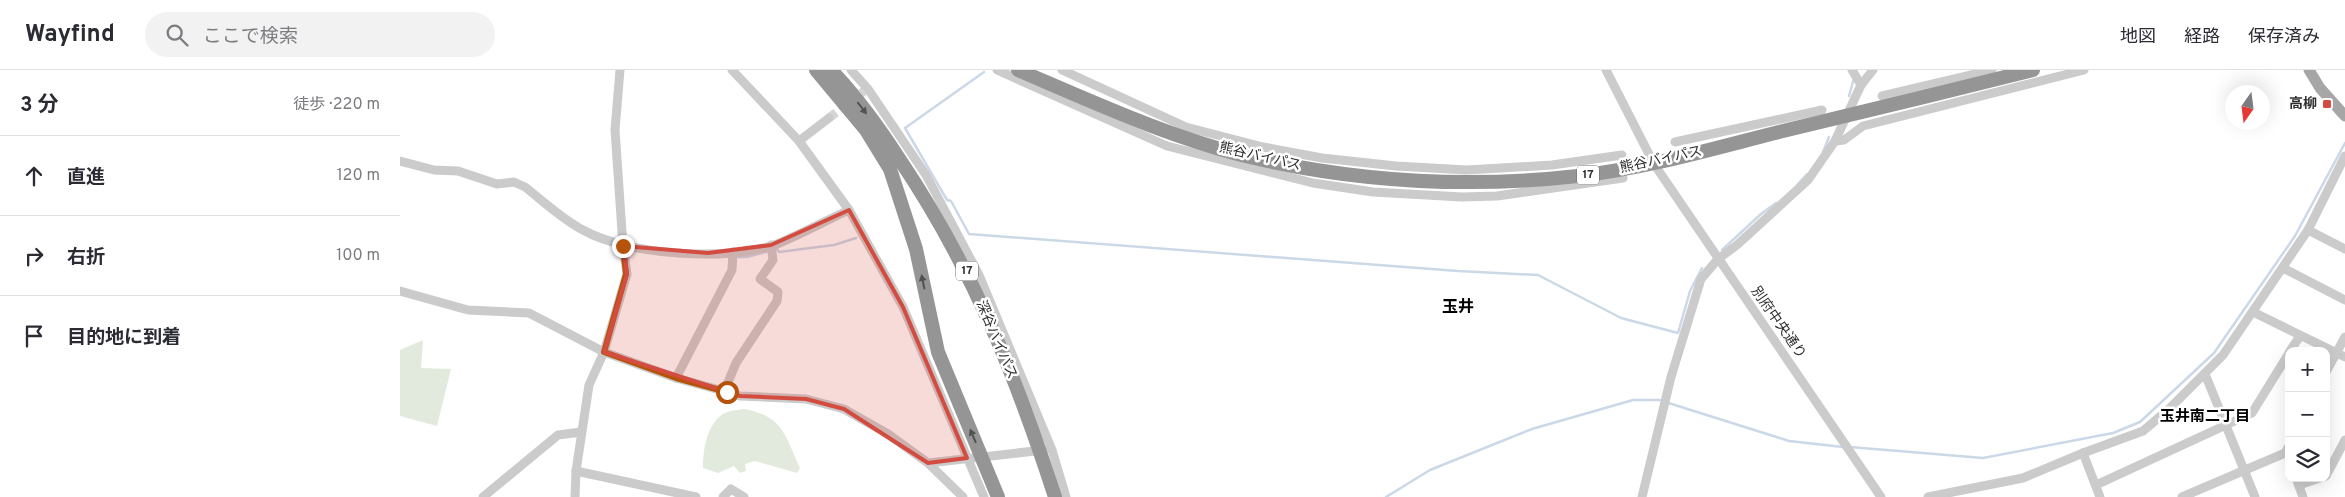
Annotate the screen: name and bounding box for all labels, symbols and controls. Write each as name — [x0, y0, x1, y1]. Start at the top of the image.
search box — [145, 12, 495, 57]
text: Wayfind — [25, 20, 115, 50]
icon: search — [163, 21, 191, 49]
text: ここで検索 — [203, 25, 298, 49]
text: 地図 — [2120, 26, 2156, 49]
text: 経路 — [2184, 26, 2220, 49]
text: 保存済み — [2248, 26, 2320, 49]
north arrow — [2225, 85, 2270, 130]
text: 3 分 — [20, 92, 59, 119]
text: 徒歩 · 220 m — [293, 95, 380, 115]
place label: 高柳 — [2289, 96, 2317, 113]
marker: 高柳 — [2321, 98, 2333, 110]
one-way arrow — [857, 101, 868, 114]
street label: 熊谷バイパス — [1217, 138, 1303, 175]
street label: 熊谷バイパス — [1618, 142, 1704, 177]
icon: ahead — [20, 162, 48, 190]
text: 直進 — [67, 166, 105, 190]
text: 120 m — [337, 166, 380, 186]
road number: 17 — [1577, 166, 1599, 184]
route end — [612, 235, 635, 258]
icon: right — [20, 242, 48, 270]
text: 右折 — [67, 246, 105, 270]
text: 100 m — [336, 246, 380, 266]
road number: 17 — [956, 262, 978, 280]
one-way arrow — [919, 273, 927, 289]
street label: 別府中央通り — [1747, 284, 1809, 362]
district label: 玉井 — [1442, 297, 1474, 318]
street label: 深谷バイパス — [972, 298, 1020, 382]
icon: arrive — [20, 322, 48, 350]
text: 目的地に到着 — [67, 326, 181, 350]
map controls — [2285, 347, 2330, 482]
button: + — [2285, 347, 2330, 392]
route start — [716, 381, 739, 404]
button: − — [2285, 392, 2330, 437]
district label: 玉井南二丁目 — [2160, 407, 2250, 427]
one-way arrow — [969, 429, 977, 443]
button: layers — [2285, 437, 2330, 482]

